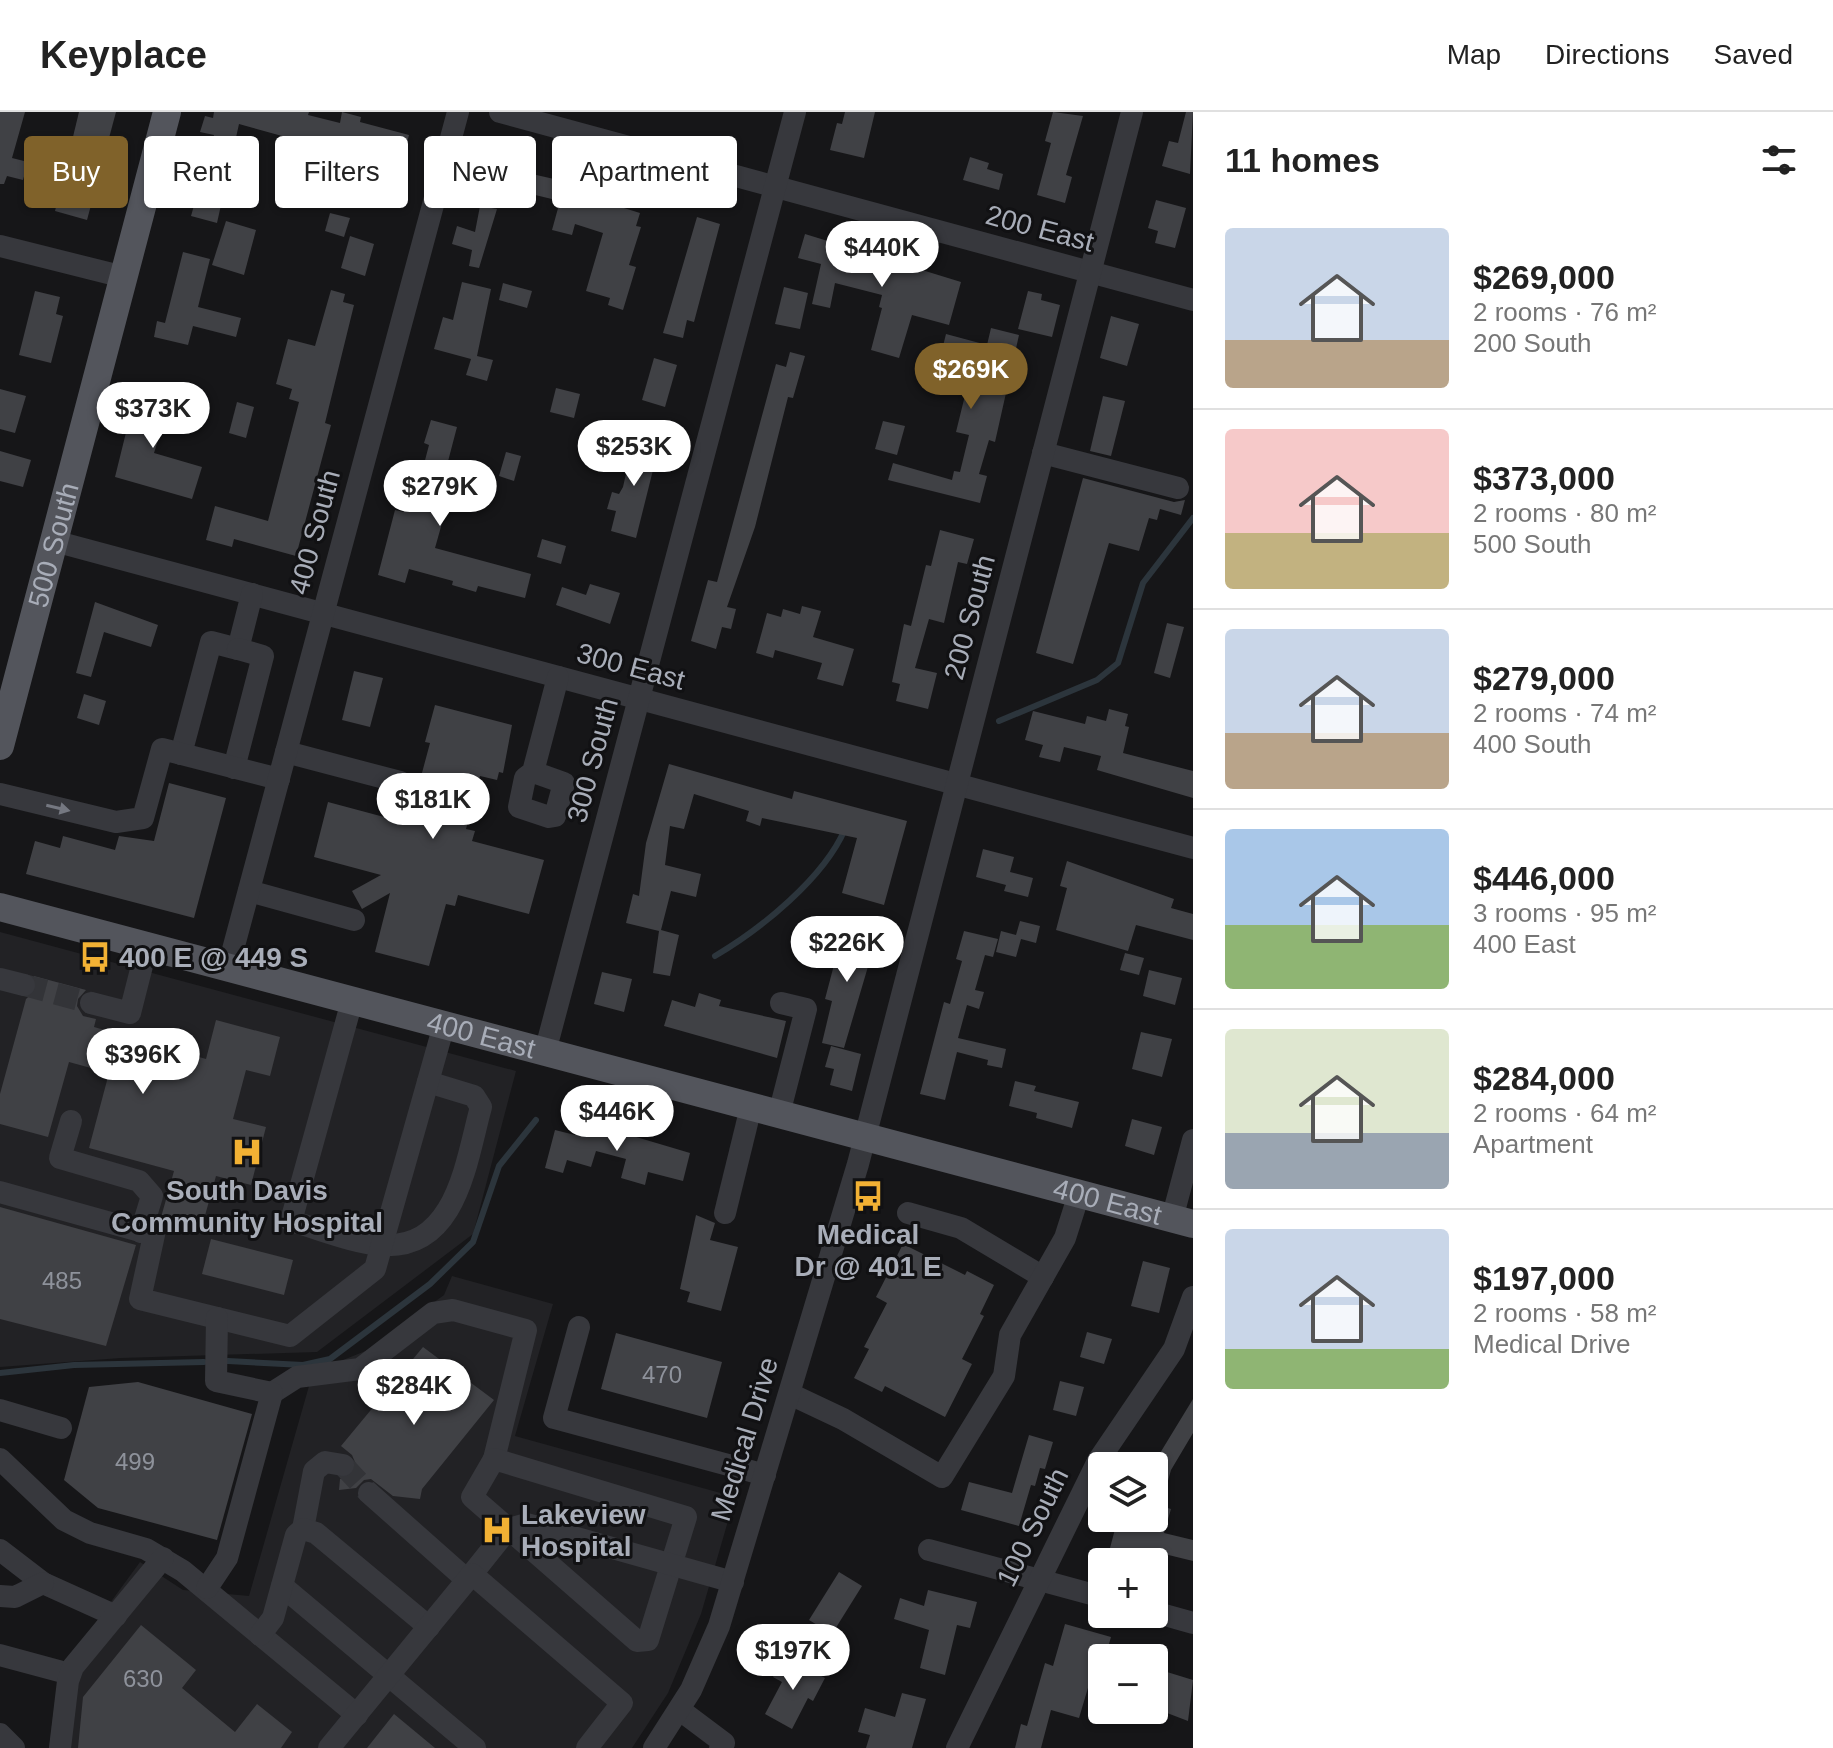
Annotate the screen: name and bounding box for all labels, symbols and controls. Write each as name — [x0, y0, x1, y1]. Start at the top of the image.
text: Keyplace — [40, 34, 207, 76]
text: Map — [1447, 39, 1501, 70]
text: Directions — [1545, 39, 1670, 70]
text: Saved — [1714, 39, 1793, 70]
chip: Buy — [24, 136, 128, 208]
chip: Rent — [144, 136, 259, 208]
chip: Filters — [275, 136, 408, 208]
chip: New — [424, 136, 536, 208]
chip: Apartment — [552, 136, 737, 208]
icon: filters — [1757, 138, 1801, 182]
text: 11 homes — [1225, 141, 1380, 179]
street label: 200 East — [982, 199, 1097, 258]
pin: $440K — [826, 221, 938, 289]
text: $440K — [844, 232, 920, 262]
text: $269,000 — [1473, 258, 1615, 296]
icon: home — [1289, 260, 1385, 356]
text: 2 rooms · 76 m² — [1473, 297, 1657, 327]
text: 200 South — [1473, 328, 1592, 358]
pin: $269K — [915, 343, 1027, 411]
text: $269K — [933, 354, 1009, 384]
pin: $373K — [97, 382, 209, 450]
text: $373K — [115, 393, 191, 423]
pin: $253K — [578, 420, 690, 488]
text: $253K — [596, 431, 672, 461]
text: $373,000 — [1473, 459, 1615, 497]
pin: $279K — [384, 460, 496, 528]
icon: home — [1289, 461, 1385, 557]
street label: 400 South — [283, 466, 346, 598]
text: $279K — [402, 471, 478, 501]
street label: 500 South — [22, 479, 85, 611]
text: 2 rooms · 80 m² — [1473, 498, 1657, 528]
text: 500 South — [1473, 529, 1592, 559]
street label: 200 South — [938, 551, 1001, 683]
street label: 300 East — [573, 637, 688, 696]
text: $279,000 — [1473, 659, 1615, 697]
icon: home — [1289, 661, 1385, 757]
street label: 300 South — [561, 694, 624, 826]
text: 2 rooms · 74 m² — [1473, 698, 1657, 728]
text: 400 South — [1473, 729, 1592, 759]
pin: $181K — [377, 773, 489, 841]
text: $181K — [395, 784, 471, 814]
one-way arrow — [45, 802, 70, 815]
text: $446,000 — [1473, 859, 1615, 897]
icon: home — [1289, 861, 1385, 957]
text: 3 rooms · 95 m² — [1473, 898, 1657, 928]
pin: $226K — [791, 916, 903, 984]
text: $226K — [809, 927, 885, 957]
text: 400 East — [1473, 929, 1576, 959]
bus stop icon: 400 E @ 449 S — [78, 940, 112, 974]
place label: 400 E @ 449 S — [119, 942, 308, 973]
street label: 400 East — [424, 1006, 539, 1065]
pin: $396K — [87, 1028, 199, 1096]
text: $396K — [105, 1039, 181, 1069]
text: $284,000 — [1473, 1059, 1615, 1097]
icon: home — [1289, 1061, 1385, 1157]
pin: $446K — [561, 1085, 673, 1153]
text: $446K — [579, 1096, 655, 1126]
text: 2 rooms · 64 m² — [1473, 1098, 1657, 1128]
text: Apartment — [1473, 1129, 1593, 1159]
hospital icon: South Davis Community Hospital — [230, 1135, 264, 1169]
street label: 400 East — [1050, 1173, 1165, 1231]
place label: South Davis Community Hospital — [111, 1175, 383, 1238]
bus stop icon: Medical Dr @ 401 E — [851, 1179, 885, 1213]
place label: Medical Dr @ 401 E — [794, 1219, 942, 1282]
text: $197,000 — [1473, 1259, 1615, 1297]
icon: home — [1289, 1261, 1385, 1357]
house number: 485 — [42, 1267, 82, 1294]
text: 2 rooms · 58 m² — [1473, 1298, 1657, 1328]
text: Medical Drive — [1473, 1329, 1631, 1359]
street label: Medical Drive — [705, 1354, 784, 1525]
pin: $284K — [358, 1359, 470, 1427]
house number: 470 — [642, 1361, 682, 1388]
text: $284K — [376, 1370, 452, 1400]
house number: 499 — [115, 1448, 155, 1475]
map controls — [1088, 1452, 1168, 1724]
button: layers — [1088, 1452, 1168, 1532]
street label: 100 South — [991, 1463, 1074, 1591]
place label: Lakeview Hospital — [521, 1499, 646, 1562]
hospital icon: Lakeview Hospital — [480, 1513, 514, 1547]
button: + — [1088, 1548, 1168, 1628]
pin: $197K — [737, 1624, 849, 1692]
text: $197K — [755, 1635, 831, 1665]
button: − — [1088, 1644, 1168, 1724]
house number: 630 — [123, 1665, 163, 1692]

